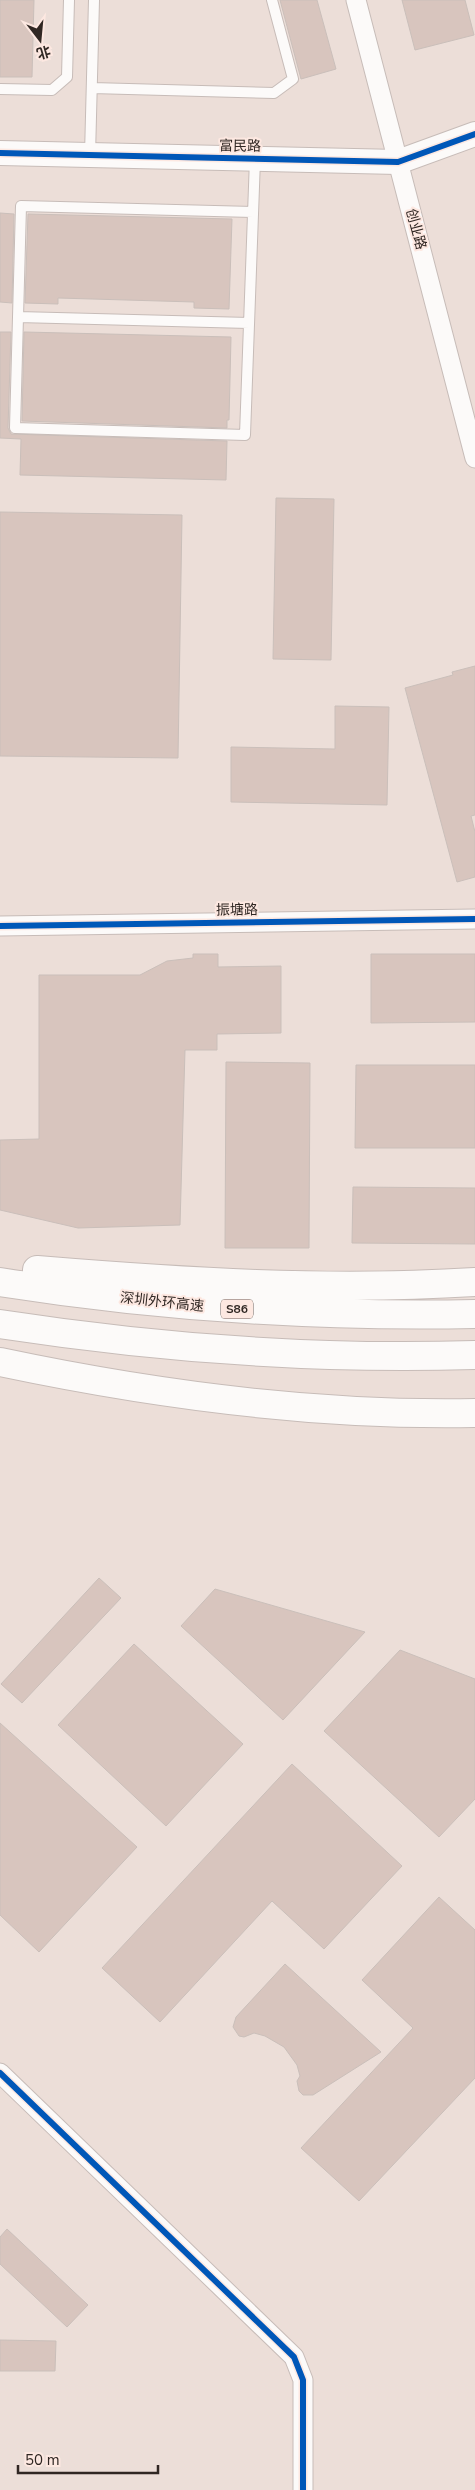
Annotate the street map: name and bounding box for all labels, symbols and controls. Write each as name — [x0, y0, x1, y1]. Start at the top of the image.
north arrow — [15, 15, 65, 65]
text: 北 — [34, 41, 53, 63]
street label: 富民路 — [219, 136, 261, 156]
street label: 创业路 — [401, 206, 431, 252]
street label: 振塘路 — [216, 900, 258, 920]
street label: 深圳外环高速 — [119, 1288, 205, 1316]
road number: S86 — [221, 1300, 253, 1318]
scale bar — [18, 2442, 158, 2474]
text: 50 m — [25, 2450, 60, 2470]

